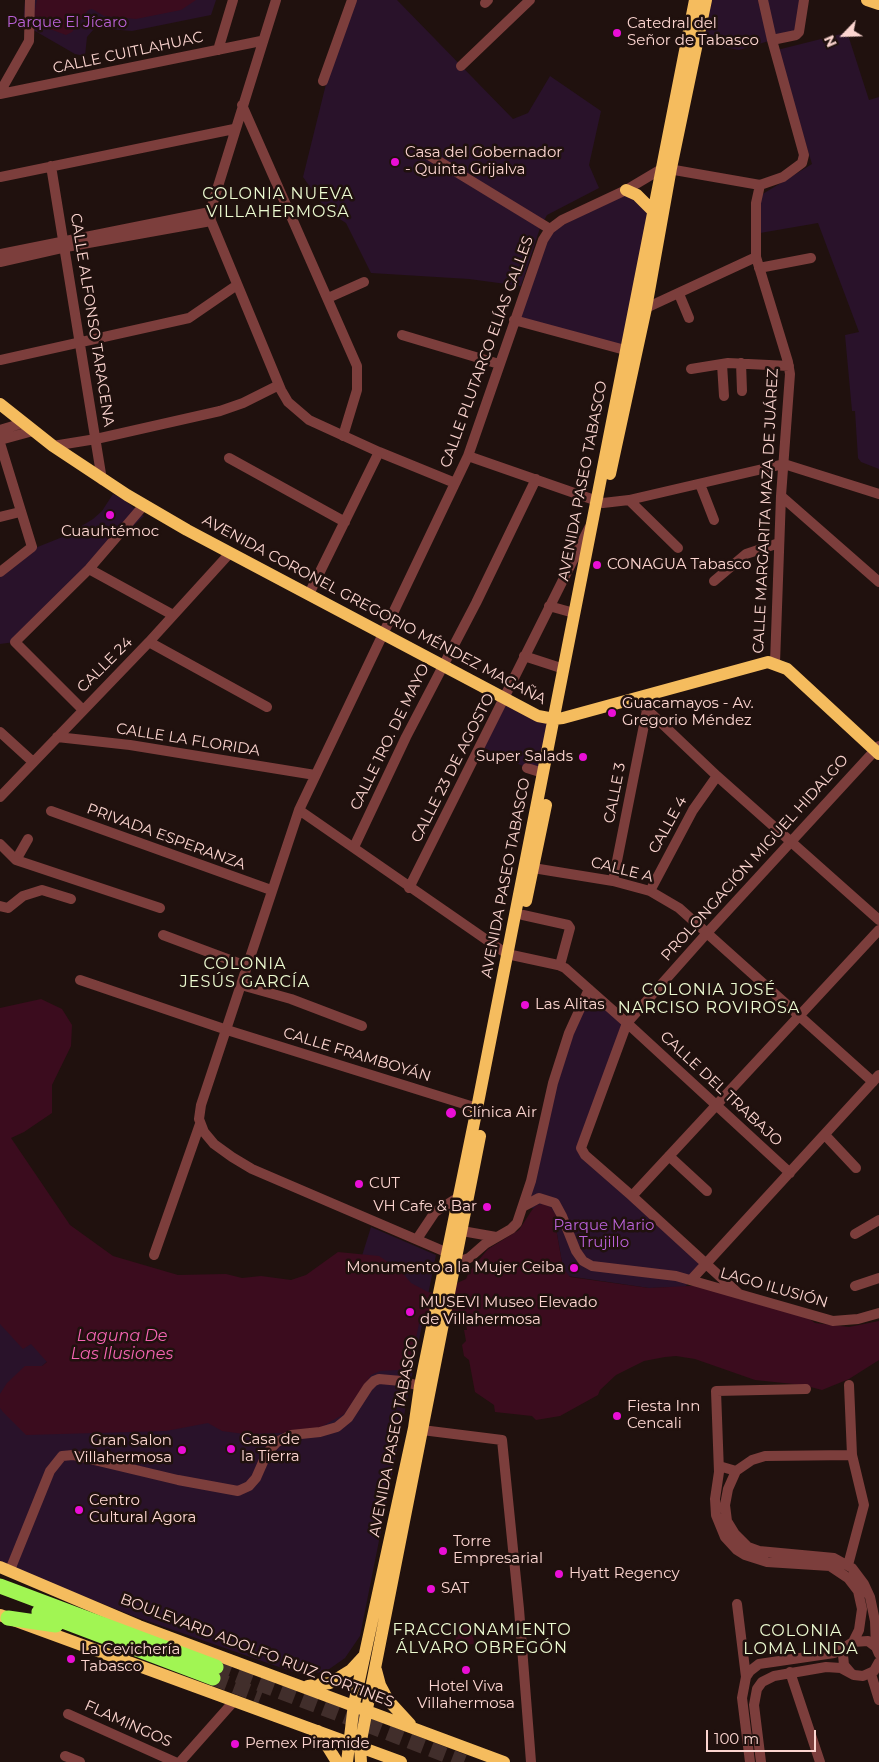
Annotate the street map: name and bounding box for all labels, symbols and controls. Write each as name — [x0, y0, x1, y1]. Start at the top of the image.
north arrow — [819, 10, 869, 60]
park label: Parque El Jícaro — [7, 14, 127, 32]
place label: Catedral del Señor de Tabasco — [627, 15, 759, 50]
marker: Catedral del Señor de Tabasco — [611, 27, 623, 39]
street label: CALLE CUITLAHUAC — [51, 28, 205, 78]
text: N — [820, 32, 841, 50]
place label: Casa del Gobernador - Quinta Grijalva — [405, 144, 562, 179]
marker: Casa del Gobernador - Quinta Grijalva — [389, 156, 401, 168]
district label: COLONIA NUEVA VILLAHERMOSA — [201, 184, 355, 222]
street label: CALLE ALFONSO TARACENA — [66, 212, 118, 428]
street label: CALLE PLUTARCO ELÍAS CALLES — [437, 234, 537, 470]
street label: CALLE MARGARITA MAZA DE JUÁREZ — [750, 368, 782, 654]
street label: AVENIDA PASEO TABASCO — [555, 379, 611, 583]
marker: Cuauhtémoc — [104, 509, 116, 521]
street label: AVENIDA CORONEL GREGORIO MÉNDEZ MAGAÑA — [199, 511, 549, 709]
place label: Cuauhtémoc — [61, 523, 159, 541]
place label: CONAGUA Tabasco — [607, 556, 751, 574]
marker: CONAGUA Tabasco — [591, 559, 603, 571]
street label: CALLE 24 — [74, 634, 136, 696]
street label: CALLE 1RO. DE MAYO — [347, 661, 433, 813]
street label: CALLE 23 DE AGOSTO — [408, 690, 498, 846]
place label: Guacamayos - Av. Gregorio Méndez — [622, 695, 754, 730]
marker: Guacamayos - Av. Gregorio Méndez — [606, 707, 618, 719]
street label: CALLE LA FLORIDA — [115, 720, 261, 760]
place label: Super Salads — [476, 748, 573, 766]
marker: Super Salads — [577, 751, 589, 763]
street label: PROLONGACIÓN MIGUEL HIDALGO — [658, 751, 852, 965]
street label: CALLE 3 — [600, 761, 630, 825]
street label: AVENIDA PASEO TABASCO — [478, 776, 534, 980]
street label: CALLE 4 — [645, 793, 691, 857]
street label: PRIVADA ESPERANZA — [84, 800, 248, 874]
street label: CALLE A — [589, 854, 655, 886]
district label: COLONIA JESÚS GARCÍA — [178, 954, 312, 992]
district label: COLONIA JOSÉ NARCISO ROVIROSA — [616, 980, 802, 1018]
place label: Las Alitas — [535, 996, 605, 1014]
marker: Las Alitas — [519, 999, 531, 1011]
street label: CALLE FRAMBOYÁN — [281, 1024, 433, 1086]
street label: CALLE DEL TRABAJO — [656, 1028, 786, 1150]
place label: Clínica Air — [462, 1104, 537, 1122]
marker: Clínica Air — [444, 1106, 458, 1120]
place label: CUT — [369, 1175, 400, 1193]
marker: CUT — [353, 1178, 365, 1190]
place label: VH Cafe & Bar — [373, 1198, 477, 1216]
marker: VH Cafe & Bar — [481, 1201, 493, 1213]
park label: Parque Mario Trujillo — [554, 1217, 654, 1252]
place label: Monumento a la Mujer Ceiba — [346, 1259, 564, 1277]
marker: Monumento a la Mujer Ceiba — [568, 1262, 580, 1274]
street label: LAGO ILUSIÓN — [718, 1264, 830, 1312]
place label: MUSEVI Museo Elevado de Villahermosa — [420, 1294, 597, 1329]
marker: MUSEVI Museo Elevado de Villahermosa — [404, 1306, 416, 1318]
water label: Laguna De Las Ilusiones — [71, 1326, 173, 1364]
street label: AVENIDA PASEO TABASCO — [366, 1335, 422, 1539]
place label: Fiesta Inn Cencali — [627, 1398, 700, 1433]
marker: Fiesta Inn Cencali — [611, 1410, 623, 1422]
place label: Casa de la Tierra — [241, 1431, 300, 1466]
place label: Gran Salon Villahermosa — [74, 1432, 172, 1467]
marker: Casa de la Tierra — [225, 1443, 237, 1455]
marker: Gran Salon Villahermosa — [176, 1444, 188, 1456]
place label: Centro Cultural Agora — [89, 1492, 196, 1527]
marker: Centro Cultural Agora — [73, 1504, 85, 1516]
place label: Torre Empresarial — [453, 1533, 543, 1568]
marker: Torre Empresarial — [437, 1545, 449, 1557]
place label: Hyatt Regency — [569, 1565, 680, 1583]
marker: Hyatt Regency — [553, 1568, 565, 1580]
place label: SAT — [441, 1580, 469, 1598]
marker: SAT — [425, 1583, 437, 1595]
street label: BOULEVARD ADOLFO RUIZ CORTINES — [118, 1590, 396, 1712]
district label: FRACCIONAMIENTO ÁLVARO OBREGÓN — [391, 1620, 573, 1658]
district label: COLONIA LOMA LINDA — [742, 1621, 860, 1659]
place label: La Cevichería Tabasco — [81, 1641, 180, 1676]
marker: La Cevichería Tabasco — [65, 1653, 77, 1665]
marker: Hotel Viva Villahermosa — [460, 1664, 472, 1676]
place label: Hotel Viva Villahermosa — [417, 1678, 515, 1713]
street label: FLAMINGOS — [82, 1697, 174, 1751]
scale bar — [709, 1720, 819, 1752]
text: 100 m — [714, 1729, 759, 1748]
place label: Pemex Piramide — [245, 1735, 370, 1753]
marker: Pemex Piramide — [229, 1738, 241, 1750]

